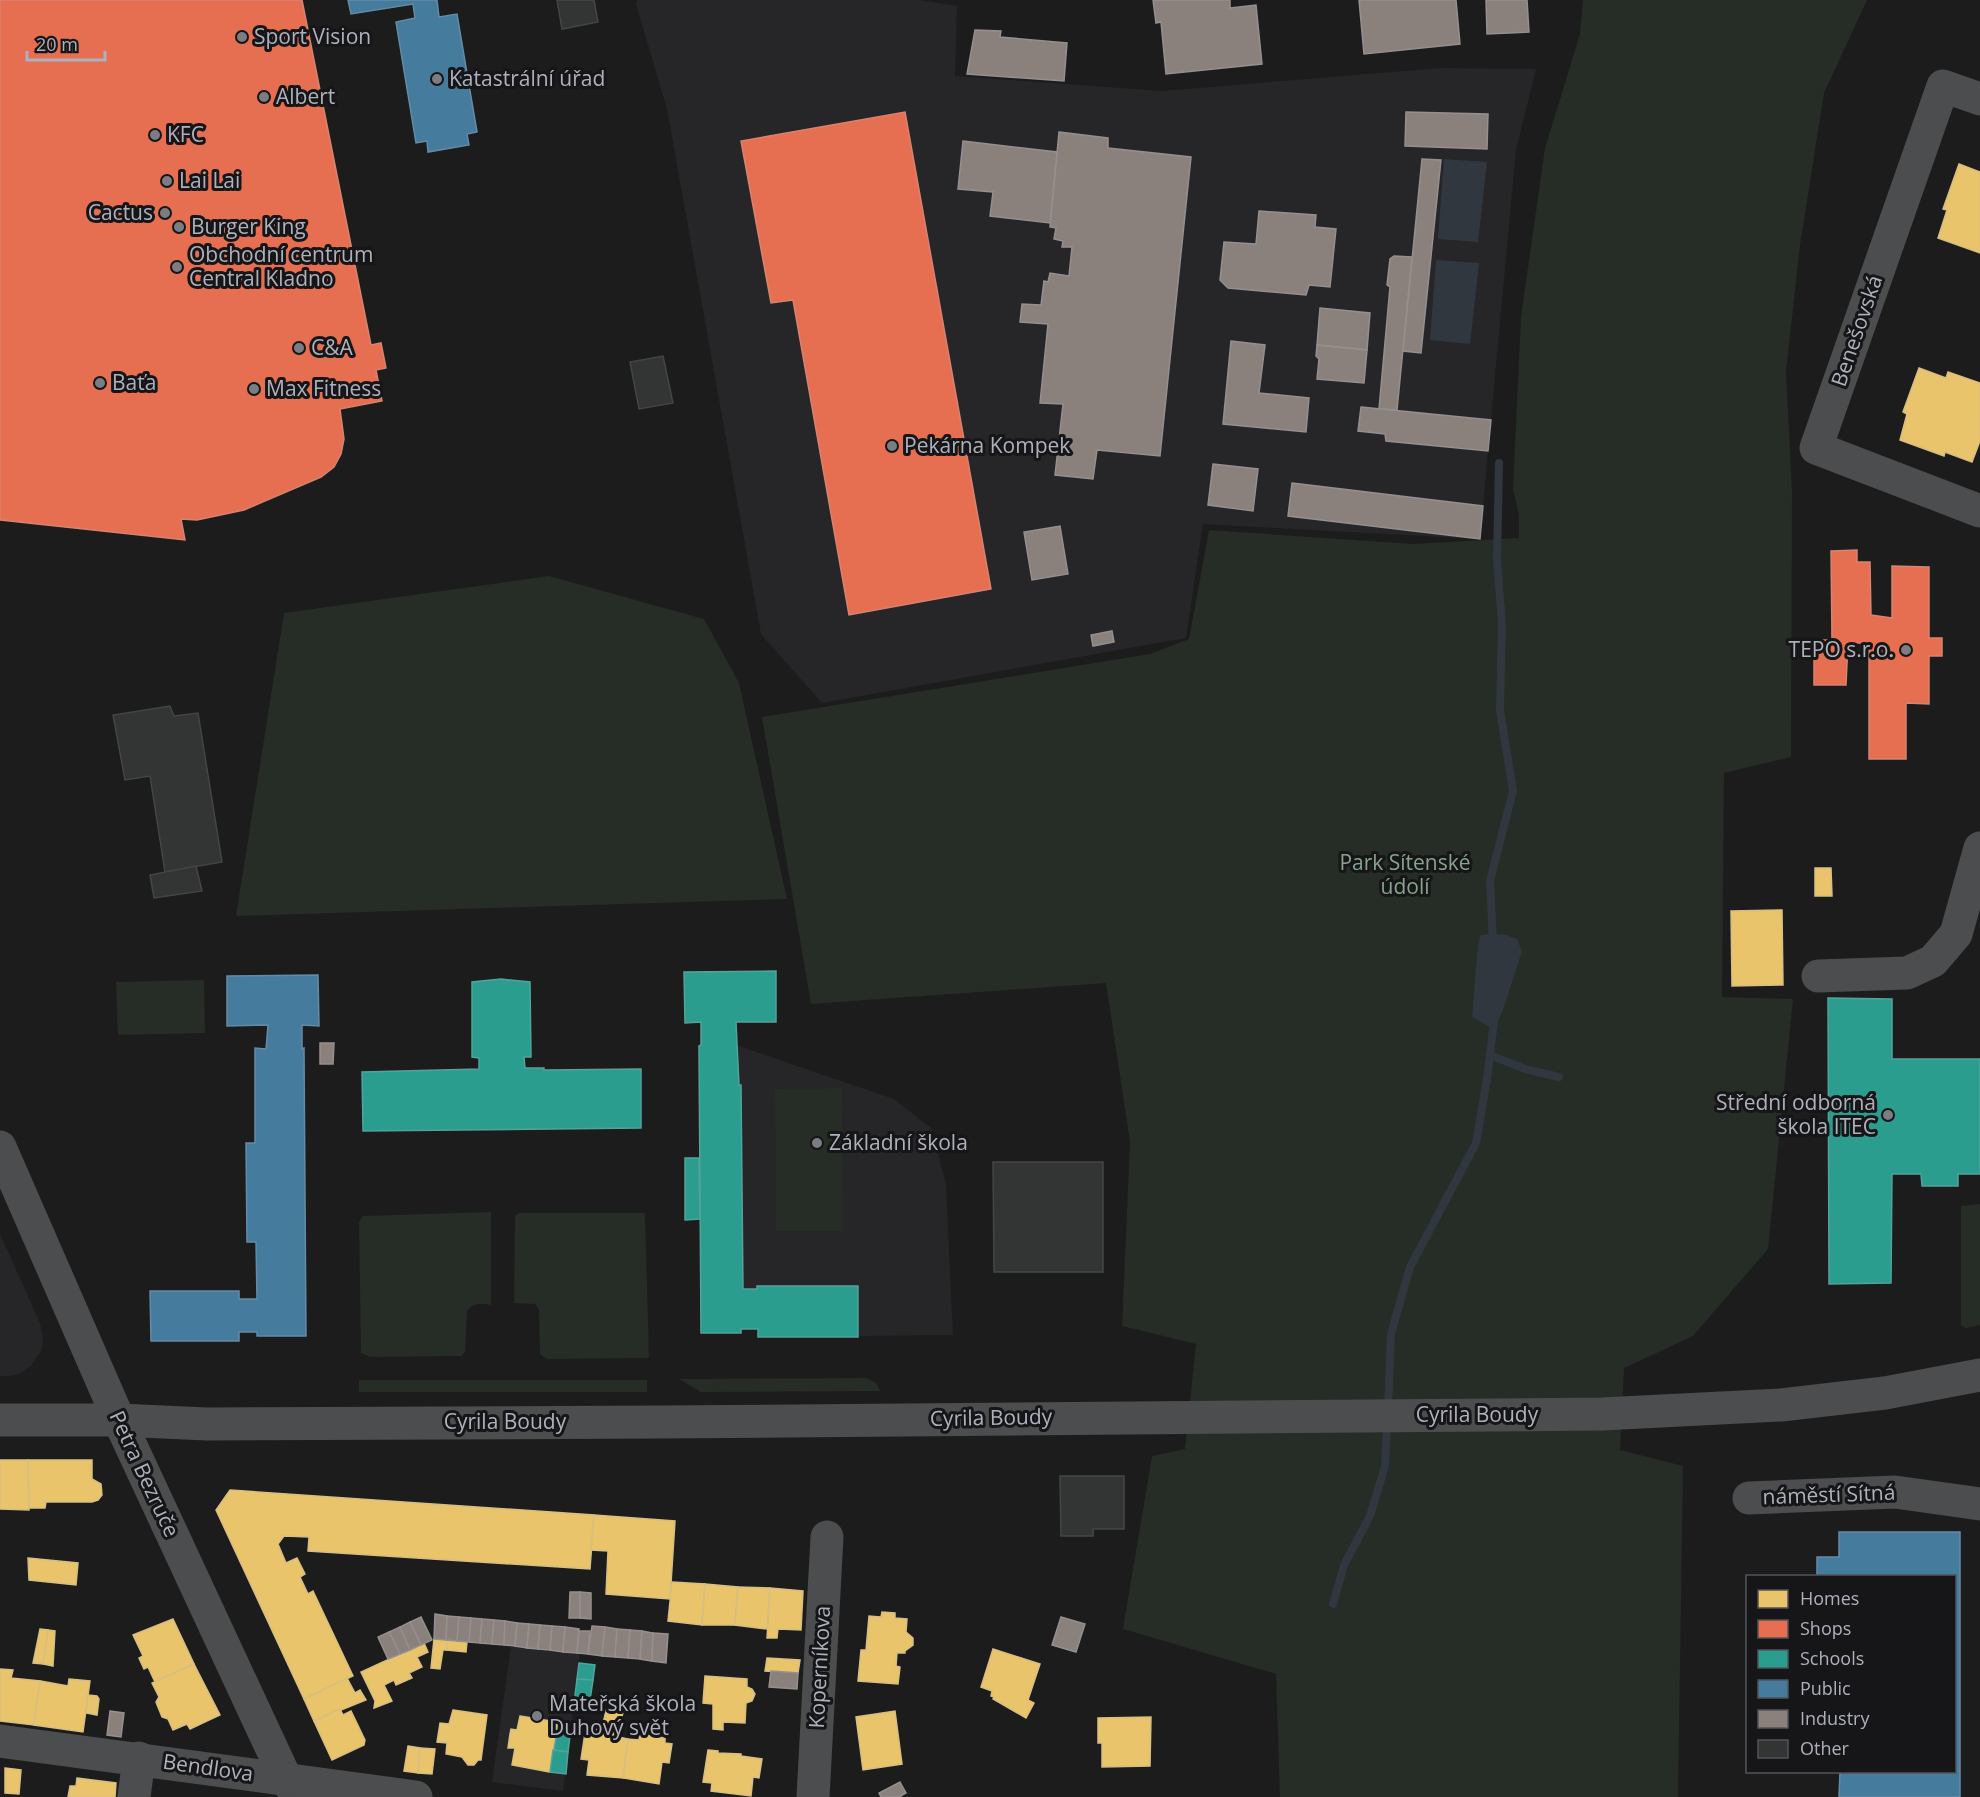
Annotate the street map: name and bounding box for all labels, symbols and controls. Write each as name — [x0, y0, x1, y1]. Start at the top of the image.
place label: Sport Vision — [254, 22, 371, 50]
scale bar — [27, 24, 105, 62]
marker: Sport Vision — [235, 30, 249, 44]
text: 20 m — [36, 32, 78, 56]
place label: Katastrální úřad — [449, 64, 605, 92]
marker: Katastrální úřad — [430, 72, 444, 86]
place label: Albert — [276, 82, 335, 110]
marker: Albert — [257, 90, 271, 104]
place label: KFC — [167, 120, 204, 148]
marker: KFC — [148, 128, 162, 142]
place label: Lai Lai — [179, 166, 240, 194]
marker: Lai Lai — [160, 174, 174, 188]
place label: Cactus — [88, 198, 153, 226]
marker: Cactus — [158, 206, 172, 220]
place label: Burger King — [191, 212, 306, 240]
marker: Burger King — [172, 220, 186, 234]
place label: Obchodní centrum Central Kladno — [189, 240, 373, 292]
marker: Obchodní centrum Central Kladno — [170, 260, 184, 274]
street label: Benešovská — [1824, 271, 1888, 390]
place label: C&A — [311, 333, 354, 361]
marker: C&A — [292, 341, 306, 355]
place label: Baťa — [112, 368, 156, 396]
place label: Max Fitness — [266, 374, 381, 402]
marker: Baťa — [93, 376, 107, 390]
marker: Max Fitness — [247, 382, 261, 396]
place label: Pekárna Kompek — [904, 431, 1070, 459]
marker: Pekárna Kompek — [885, 439, 899, 453]
place label: TEPO s.r.o. — [1789, 635, 1894, 663]
marker: TEPO s.r.o. — [1899, 643, 1913, 657]
park label: Park Sítenské údolí — [1339, 848, 1471, 900]
place label: Střední odborná škola ITEC — [1716, 1088, 1876, 1140]
marker: Střední odborná škola ITEC — [1881, 1108, 1895, 1122]
place label: Základní škola — [829, 1128, 968, 1156]
marker: Základní škola — [810, 1136, 824, 1150]
street label: Cyrila Boudy — [1416, 1400, 1539, 1428]
street label: Cyrila Boudy — [929, 1402, 1053, 1432]
street label: Petra Bezruče — [103, 1406, 186, 1541]
street label: Cyrila Boudy — [444, 1407, 567, 1435]
street label: náměstí Sítná — [1762, 1478, 1896, 1510]
legend — [1746, 1575, 1956, 1773]
text: Homes — [1800, 1586, 1859, 1610]
street label: Koperníkova — [802, 1605, 836, 1729]
text: Shops — [1800, 1616, 1851, 1640]
text: Schools — [1800, 1646, 1864, 1670]
text: Public — [1800, 1676, 1851, 1700]
place label: Mateřská škola Duhový svět — [549, 1689, 696, 1741]
text: Industry — [1800, 1706, 1870, 1730]
marker: Mateřská škola Duhový svět — [530, 1709, 544, 1723]
text: Other — [1800, 1736, 1850, 1760]
street label: Bendlova — [161, 1747, 255, 1787]

